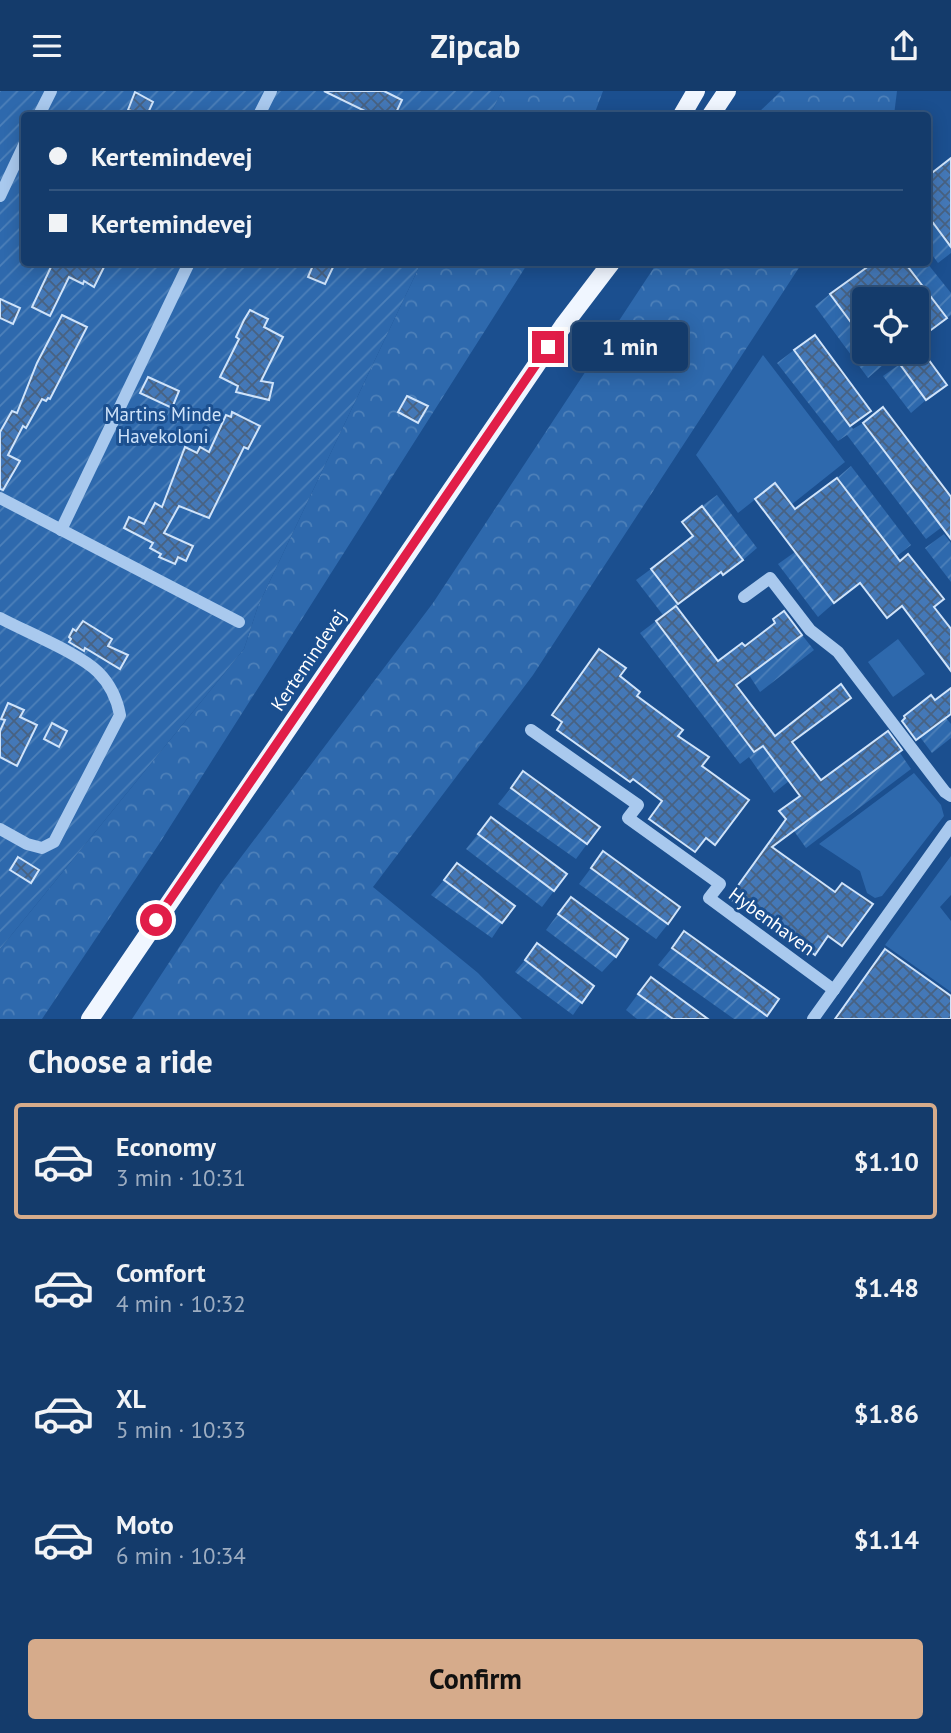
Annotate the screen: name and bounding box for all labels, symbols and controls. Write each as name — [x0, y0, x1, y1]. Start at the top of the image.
text: Zipcab — [430, 25, 521, 67]
icon: menu — [28, 27, 66, 65]
icon: share — [885, 27, 923, 65]
text: Kertemindevej — [91, 140, 253, 173]
text: Kertemindevej — [91, 207, 253, 240]
map controls — [852, 287, 929, 364]
button: locate — [852, 287, 929, 364]
callout: 1 min — [572, 323, 688, 371]
route end — [532, 331, 564, 363]
text: 1 min — [602, 332, 658, 361]
park label: Martins Minde Havekoloni — [105, 402, 221, 448]
street label: Kertemindevej — [265, 605, 351, 715]
street label: Hybenhaven — [724, 882, 820, 960]
route start — [140, 904, 172, 936]
text: Choose a ride — [28, 1040, 213, 1082]
icon: car — [32, 1130, 95, 1193]
text: Economy — [116, 1130, 216, 1163]
text: $1.10 — [854, 1145, 919, 1178]
text: 3 min · 10:31 — [116, 1163, 246, 1192]
icon: car — [32, 1256, 95, 1319]
text: Comfort — [116, 1256, 206, 1289]
text: $1.48 — [854, 1271, 919, 1304]
text: 4 min · 10:32 — [116, 1289, 246, 1318]
icon: car — [32, 1382, 95, 1445]
text: XL — [116, 1382, 146, 1415]
text: $1.86 — [854, 1397, 919, 1430]
text: 5 min · 10:33 — [116, 1415, 246, 1444]
icon: car — [32, 1508, 95, 1571]
text: Moto — [116, 1508, 174, 1541]
text: $1.14 — [854, 1523, 919, 1556]
text: 6 min · 10:34 — [116, 1541, 246, 1570]
button: Confirm — [28, 1639, 923, 1719]

